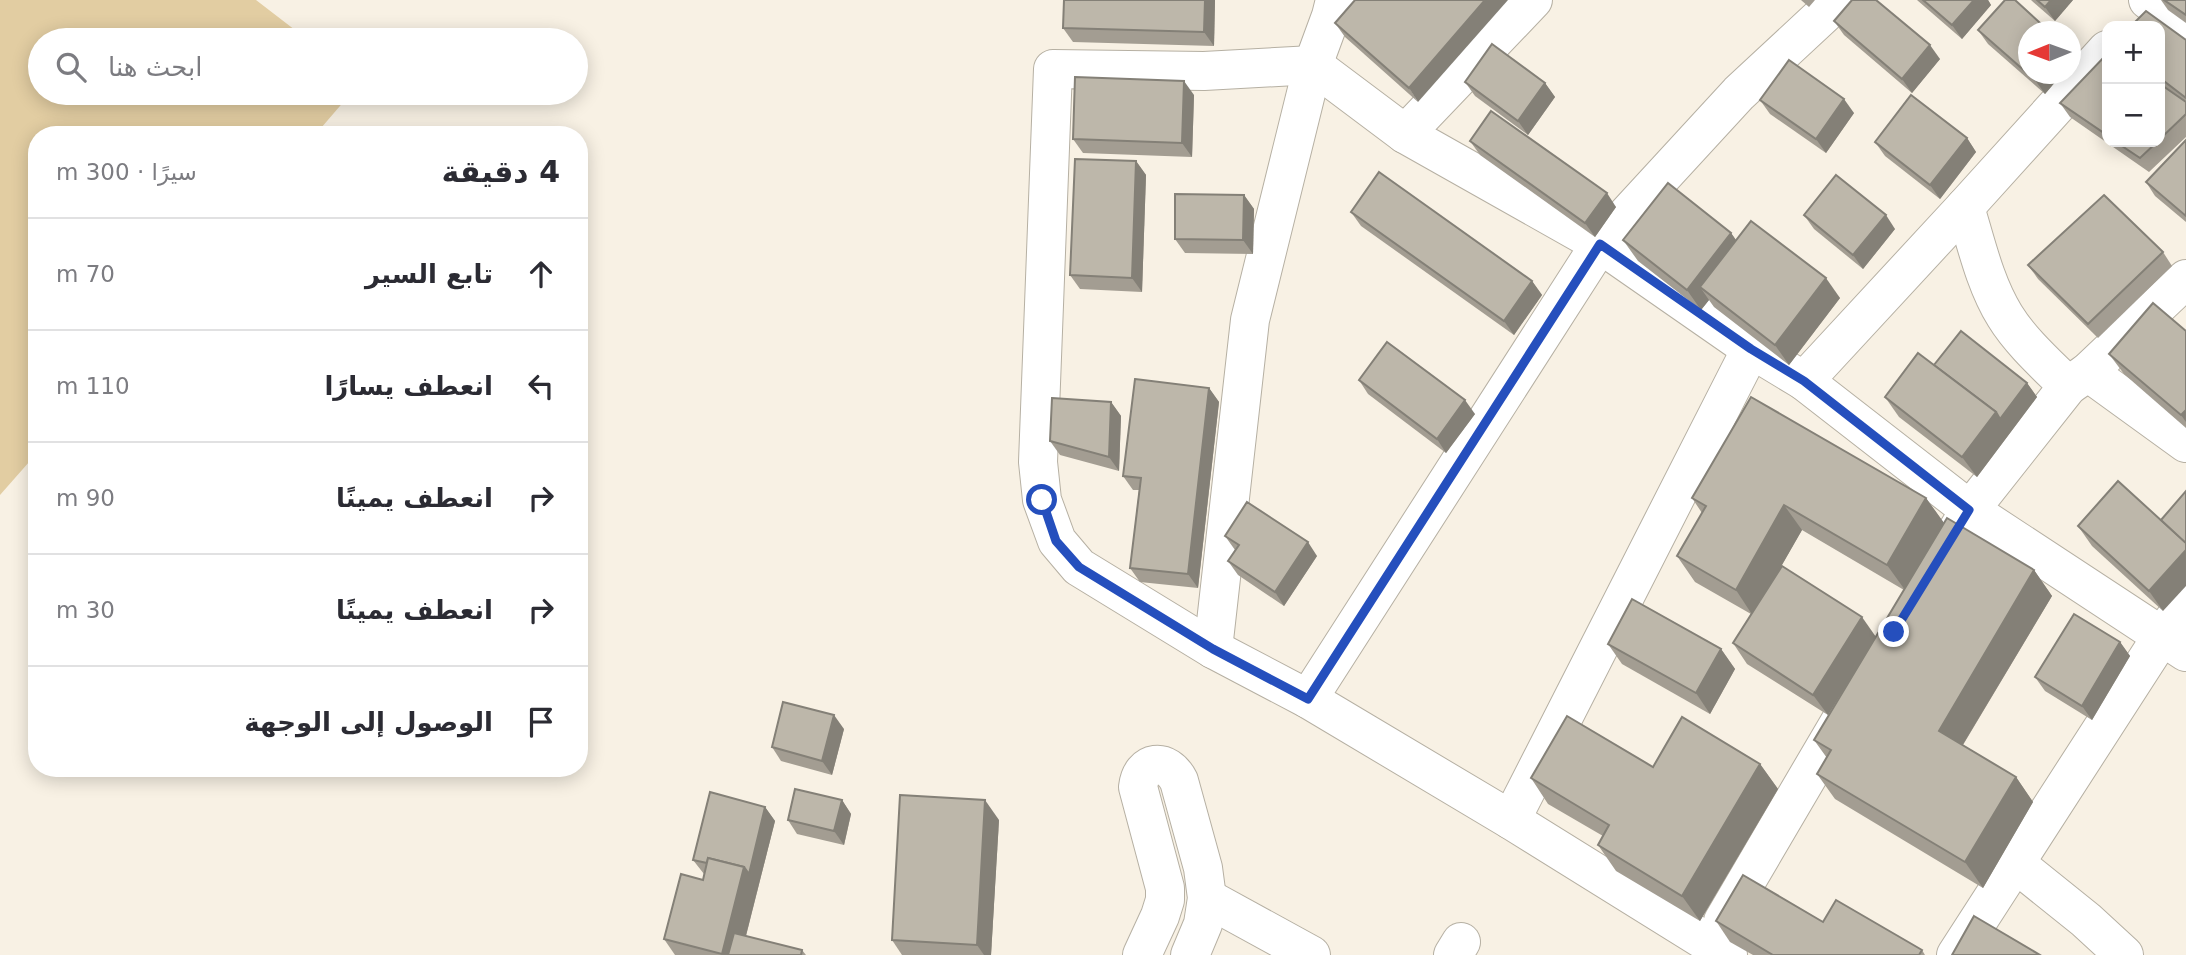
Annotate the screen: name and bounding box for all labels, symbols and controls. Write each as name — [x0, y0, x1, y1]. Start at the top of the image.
north arrow — [2018, 21, 2081, 84]
map controls — [2102, 21, 2165, 147]
button: + — [2102, 21, 2165, 84]
search box — [28, 28, 588, 105]
icon: search — [52, 48, 90, 86]
text: ابحث هنا — [108, 52, 203, 82]
button: − — [2102, 84, 2165, 147]
text: 4 دقيقة — [442, 154, 560, 189]
text: سيرًا · 300 m — [56, 159, 197, 185]
icon: ahead — [522, 255, 560, 293]
text: تابع السير — [365, 259, 493, 289]
text: 70 m — [56, 261, 115, 287]
icon: left — [522, 367, 560, 405]
text: انعطف يسارًا — [324, 371, 493, 401]
text: 110 m — [56, 373, 130, 399]
icon: right — [522, 479, 560, 517]
text: انعطف يمينًا — [336, 483, 493, 513]
route start — [1026, 484, 1057, 515]
text: 90 m — [56, 485, 115, 511]
icon: right — [522, 591, 560, 629]
text: انعطف يمينًا — [336, 595, 493, 625]
text: 30 m — [56, 597, 115, 623]
route end — [1878, 616, 1909, 647]
icon: arrive — [522, 703, 560, 741]
text: الوصول إلى الوجهة — [244, 707, 493, 737]

